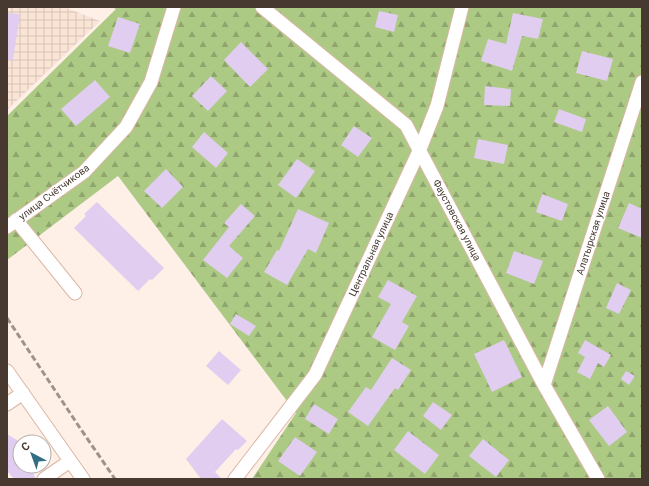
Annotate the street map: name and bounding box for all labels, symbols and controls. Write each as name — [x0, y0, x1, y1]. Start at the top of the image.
street label: улица Счётчикова — [17, 162, 91, 222]
street label: Фаустовская улица — [431, 177, 484, 263]
street label: Алатырская улица — [574, 190, 612, 276]
street label: Центральная улица — [347, 210, 395, 298]
north arrow — [12, 434, 52, 474]
text: С — [19, 440, 33, 454]

